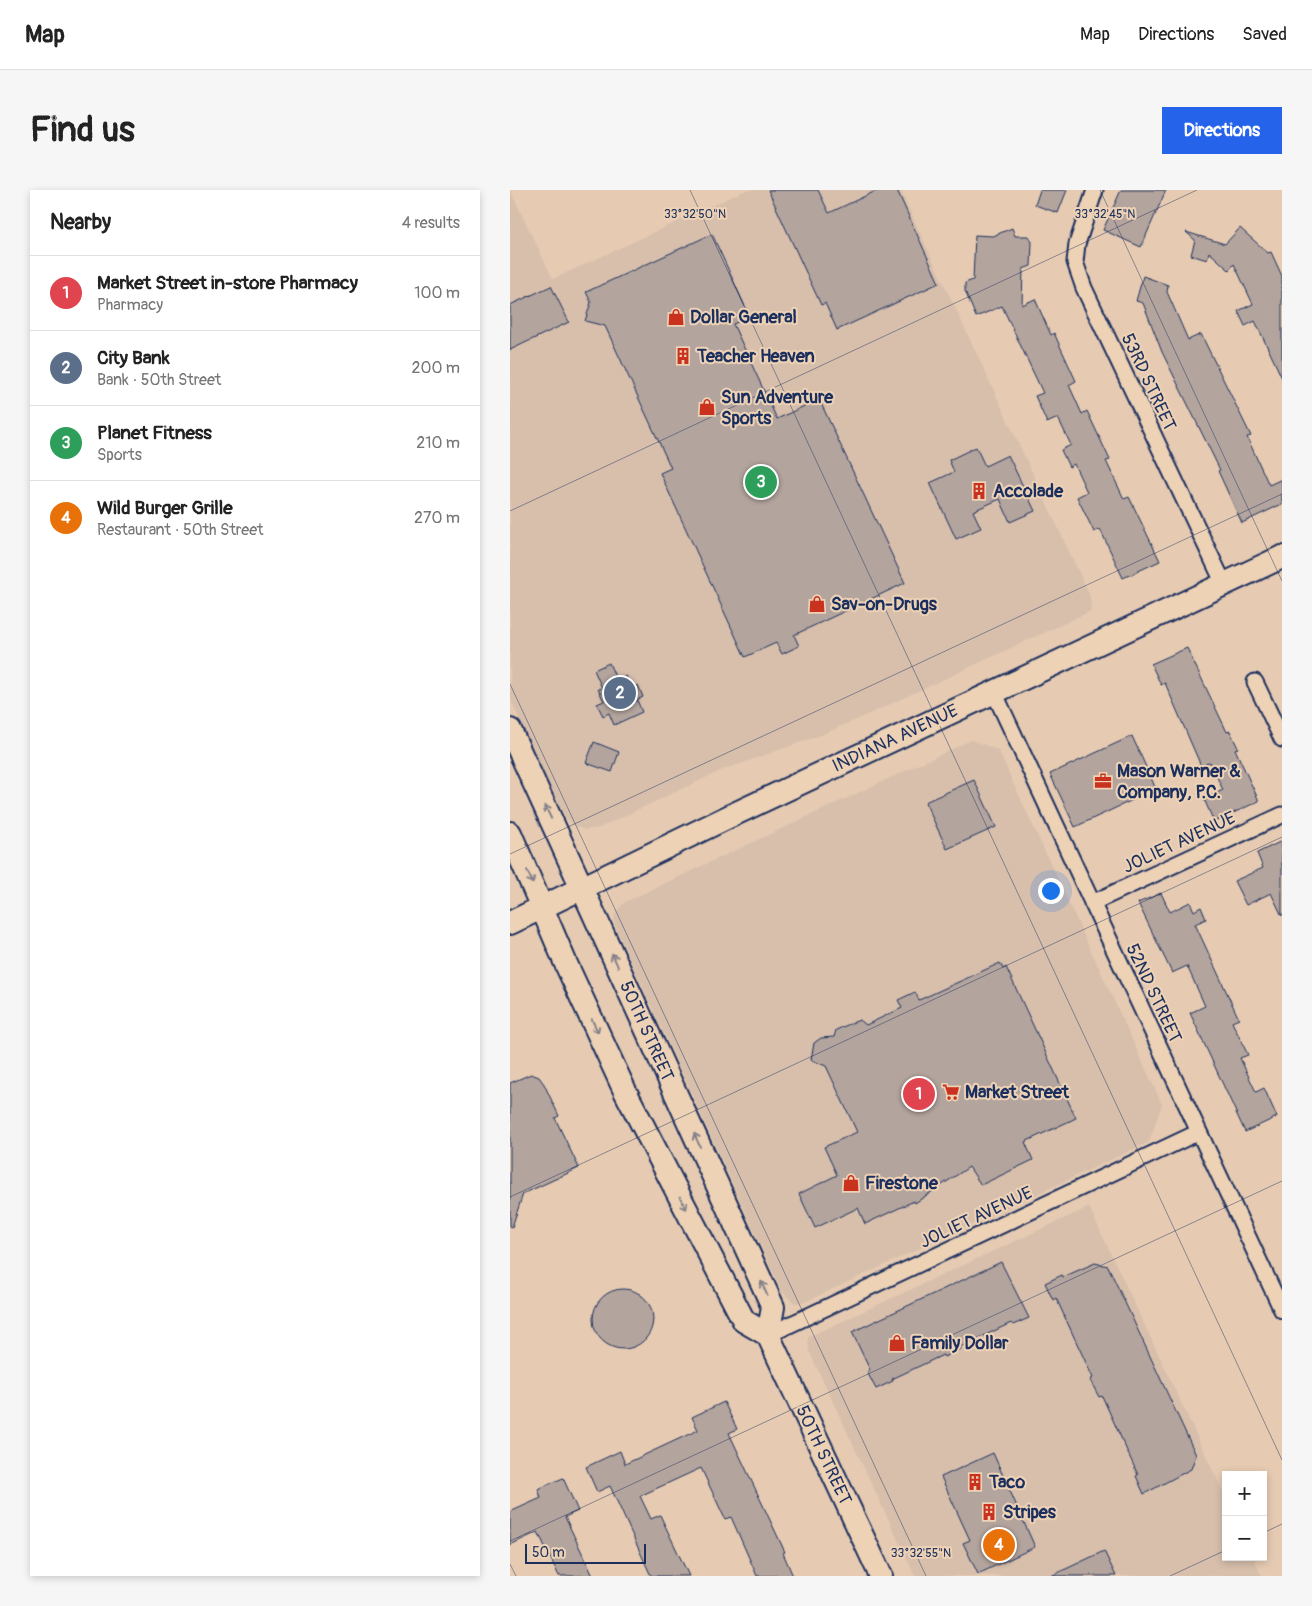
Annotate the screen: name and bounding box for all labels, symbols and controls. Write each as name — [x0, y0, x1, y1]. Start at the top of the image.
text: Map — [25, 20, 65, 49]
text: Map — [1080, 23, 1110, 46]
text: Directions — [1138, 23, 1214, 46]
text: Saved — [1242, 23, 1287, 46]
button: Directions — [1162, 107, 1282, 154]
text: Find us — [30, 108, 135, 152]
text: 33°32'50"N — [664, 207, 726, 222]
text: 33°32'45"N — [1075, 207, 1135, 222]
text: Nearby — [50, 209, 111, 236]
text: 4 results — [402, 213, 460, 233]
text: Market Street in-store Pharmacy — [97, 271, 358, 295]
text: 1 — [63, 283, 69, 303]
text: 100 m — [414, 283, 460, 303]
text: Pharmacy — [97, 295, 163, 315]
place label: Dollar General — [690, 306, 797, 329]
shop icon: Dollar General — [666, 307, 686, 327]
street label: 53RD STREET — [1116, 330, 1181, 435]
place label: Teacher Heaven — [696, 345, 815, 368]
text: City Bank — [97, 346, 170, 370]
building icon: Teacher Heaven — [673, 346, 693, 366]
text: 2 — [62, 358, 70, 378]
text: 200 m — [412, 358, 460, 378]
text: Bank · 50th Street — [97, 370, 221, 390]
place label: Sun Adventure Sports — [721, 386, 834, 430]
shop icon: Sun Adventure Sports — [697, 397, 717, 417]
text: Planet Fitness — [97, 421, 212, 445]
text: 3 — [62, 433, 70, 453]
text: 210 m — [416, 433, 460, 453]
text: Sports — [97, 445, 142, 465]
pin: 3 — [745, 463, 777, 501]
place label: Accolade — [993, 480, 1064, 503]
building icon: Accolade — [969, 481, 989, 501]
text: Wild Burger Grille — [97, 496, 233, 520]
text: 4 — [61, 508, 71, 528]
text: 270 m — [414, 508, 460, 528]
text: Restaurant · 50th Street — [97, 520, 263, 540]
place label: Sav-on-Drugs — [831, 593, 938, 616]
shop icon: Sav-on-Drugs — [807, 594, 827, 614]
pin: 2 — [604, 674, 636, 712]
street label: INDIANA AVENUE — [829, 699, 962, 778]
place label: Mason Warner & Company, P.C. — [1117, 760, 1241, 804]
office icon: Mason Warner & Company, P.C. — [1093, 771, 1113, 791]
one-way arrow — [543, 805, 553, 820]
street label: JOLIET AVENUE — [1119, 806, 1239, 879]
one-way arrow — [525, 869, 535, 884]
your location — [1038, 878, 1064, 904]
street label: 52ND STREET — [1121, 940, 1187, 1046]
one-way arrow — [610, 953, 620, 968]
street label: 50TH STREET — [614, 978, 679, 1085]
one-way arrow — [591, 1018, 600, 1033]
pin: 1 — [903, 1075, 935, 1113]
place label: Market Street — [965, 1081, 1070, 1104]
supermarket icon: Market Street — [941, 1082, 961, 1102]
one-way arrow — [692, 1133, 701, 1148]
place label: Firestone — [865, 1172, 939, 1195]
shop icon: Firestone — [841, 1173, 861, 1193]
street label: JOLIET AVENUE — [916, 1181, 1036, 1254]
one-way arrow — [678, 1195, 688, 1210]
one-way arrow — [759, 1281, 768, 1296]
place label: Family Dollar — [911, 1332, 1009, 1355]
shop icon: Family Dollar — [887, 1333, 907, 1353]
street label: 50TH STREET — [791, 1402, 857, 1509]
place label: Taco — [988, 1471, 1025, 1494]
map controls — [1222, 1471, 1267, 1561]
button: + — [1222, 1471, 1267, 1516]
building icon: Taco — [965, 1472, 985, 1492]
place label: Stripes — [1003, 1501, 1057, 1524]
building icon: Stripes — [979, 1502, 999, 1522]
button: − — [1222, 1516, 1267, 1561]
pin: 4 — [983, 1526, 1015, 1564]
scale bar — [525, 1541, 646, 1564]
text: 50 m — [532, 1544, 565, 1561]
text: 33°32'55"N — [891, 1546, 951, 1561]

